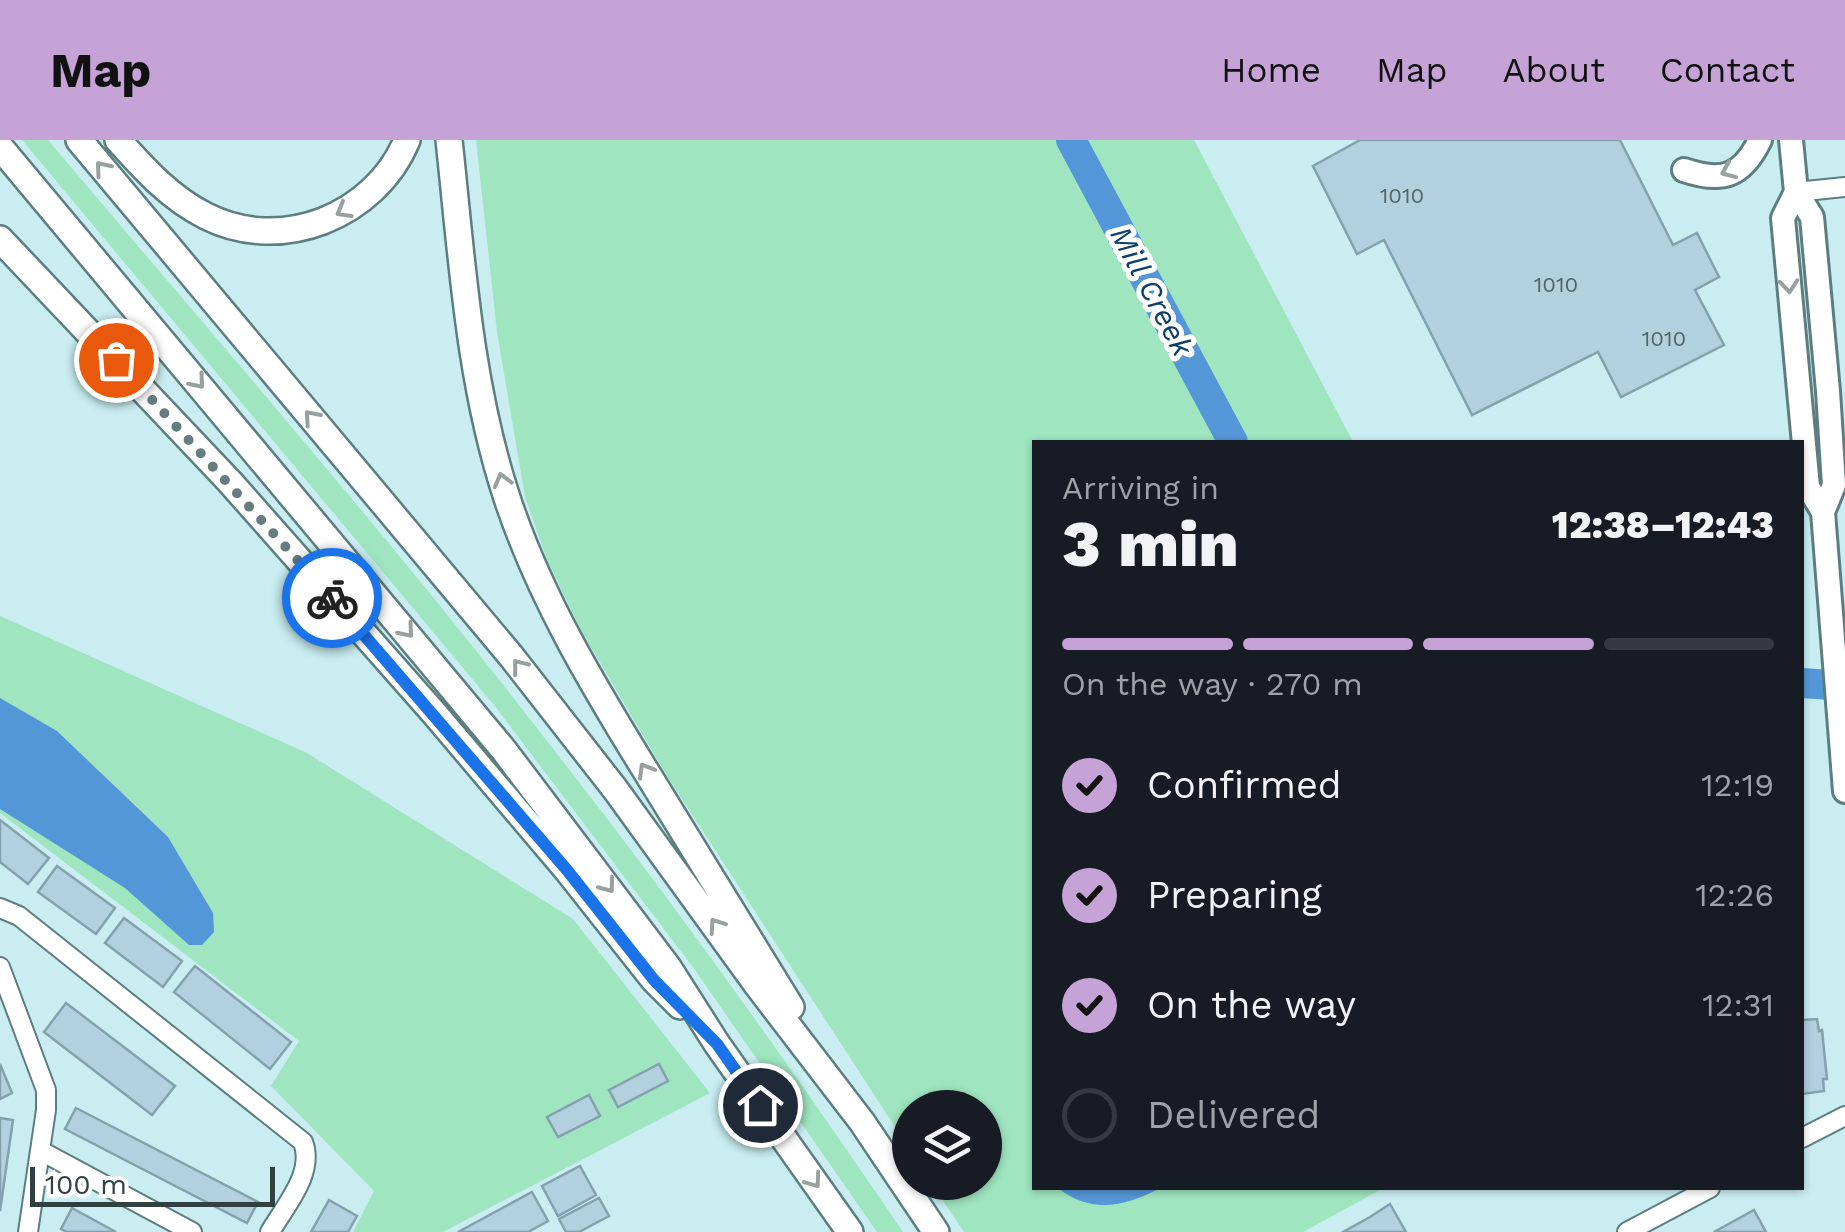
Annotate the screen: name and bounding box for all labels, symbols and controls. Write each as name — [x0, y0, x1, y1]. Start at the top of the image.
text: Map — [50, 42, 151, 99]
text: Home — [1221, 49, 1321, 91]
text: Map — [1376, 49, 1448, 91]
text: About — [1503, 49, 1605, 91]
text: Contact — [1660, 49, 1795, 91]
one-way arrow — [1720, 159, 1738, 179]
one-way arrow — [96, 162, 114, 180]
house number: 1010 — [1380, 183, 1424, 208]
one-way arrow — [336, 198, 354, 218]
water label: Mill Creek — [1103, 220, 1202, 363]
house number: 1010 — [1534, 272, 1578, 297]
one-way arrow — [1778, 278, 1800, 294]
pin — [74, 318, 159, 403]
house number: 1010 — [1642, 326, 1686, 351]
icon: bag — [89, 333, 144, 388]
one-way arrow — [186, 370, 204, 388]
one-way arrow — [305, 410, 323, 428]
text: Arriving in — [1062, 469, 1219, 507]
one-way arrow — [492, 472, 513, 489]
text: 12:38–12:43 — [1552, 503, 1774, 547]
text: 3 min — [1062, 506, 1239, 582]
courier — [282, 548, 382, 648]
icon: bike — [305, 571, 360, 626]
one-way arrow — [395, 619, 413, 637]
one-way arrow — [513, 660, 531, 678]
text: On the way · 270 m — [1062, 665, 1363, 703]
icon: check — [1062, 758, 1117, 813]
one-way arrow — [639, 763, 658, 781]
text: Confirmed — [1147, 763, 1342, 807]
text: 12:19 — [1701, 766, 1774, 804]
icon: check — [1062, 868, 1117, 923]
text: Preparing — [1147, 873, 1322, 917]
one-way arrow — [596, 875, 613, 893]
text: 12:26 — [1695, 876, 1774, 914]
one-way arrow — [710, 918, 728, 937]
icon: check — [1062, 978, 1117, 1033]
text: On the way — [1147, 983, 1356, 1027]
text: 12:31 — [1702, 986, 1774, 1024]
pin — [718, 1063, 803, 1148]
icon: home — [733, 1078, 788, 1133]
map controls — [892, 1090, 1002, 1200]
button: layers — [892, 1090, 1002, 1200]
text: Delivered — [1147, 1093, 1320, 1137]
scale bar — [30, 1162, 275, 1206]
text: 100 m — [45, 1168, 127, 1201]
one-way arrow — [802, 1170, 820, 1188]

